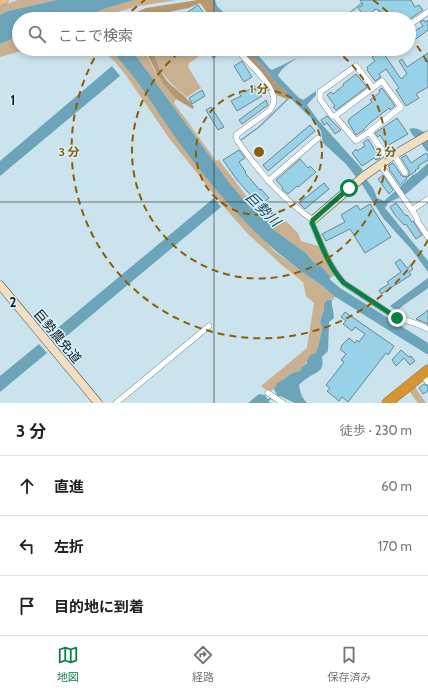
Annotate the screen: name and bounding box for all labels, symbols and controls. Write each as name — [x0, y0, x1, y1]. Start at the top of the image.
search box — [12, 12, 416, 56]
icon: search — [26, 23, 48, 45]
text: ここで検索 — [58, 27, 133, 45]
text: 1 分 — [249, 81, 269, 96]
text: 1 — [11, 92, 15, 108]
text: 3 分 — [58, 144, 80, 159]
text: 2 分 — [375, 144, 397, 159]
centre of rings — [252, 145, 266, 159]
route start — [340, 179, 358, 197]
water label: 巨勢川 — [242, 188, 286, 232]
text: 2 — [10, 294, 17, 310]
street label: 巨勢農免道 — [31, 306, 85, 366]
route end — [388, 309, 406, 327]
text: 3 分 — [16, 421, 46, 441]
text: 徒歩 · 230 m — [340, 422, 412, 438]
icon: ahead — [16, 475, 38, 497]
text: 直進 — [54, 478, 84, 496]
text: 60 m — [381, 478, 412, 494]
icon: left — [16, 535, 38, 557]
text: 左折 — [54, 538, 84, 556]
text: 170 m — [378, 538, 412, 554]
icon: arrive — [16, 595, 38, 617]
text: 目的地に到着 — [54, 598, 144, 616]
tab: 地図 — [57, 644, 79, 684]
tab: 経路 — [192, 644, 214, 684]
tab: 保存済み — [327, 644, 371, 684]

